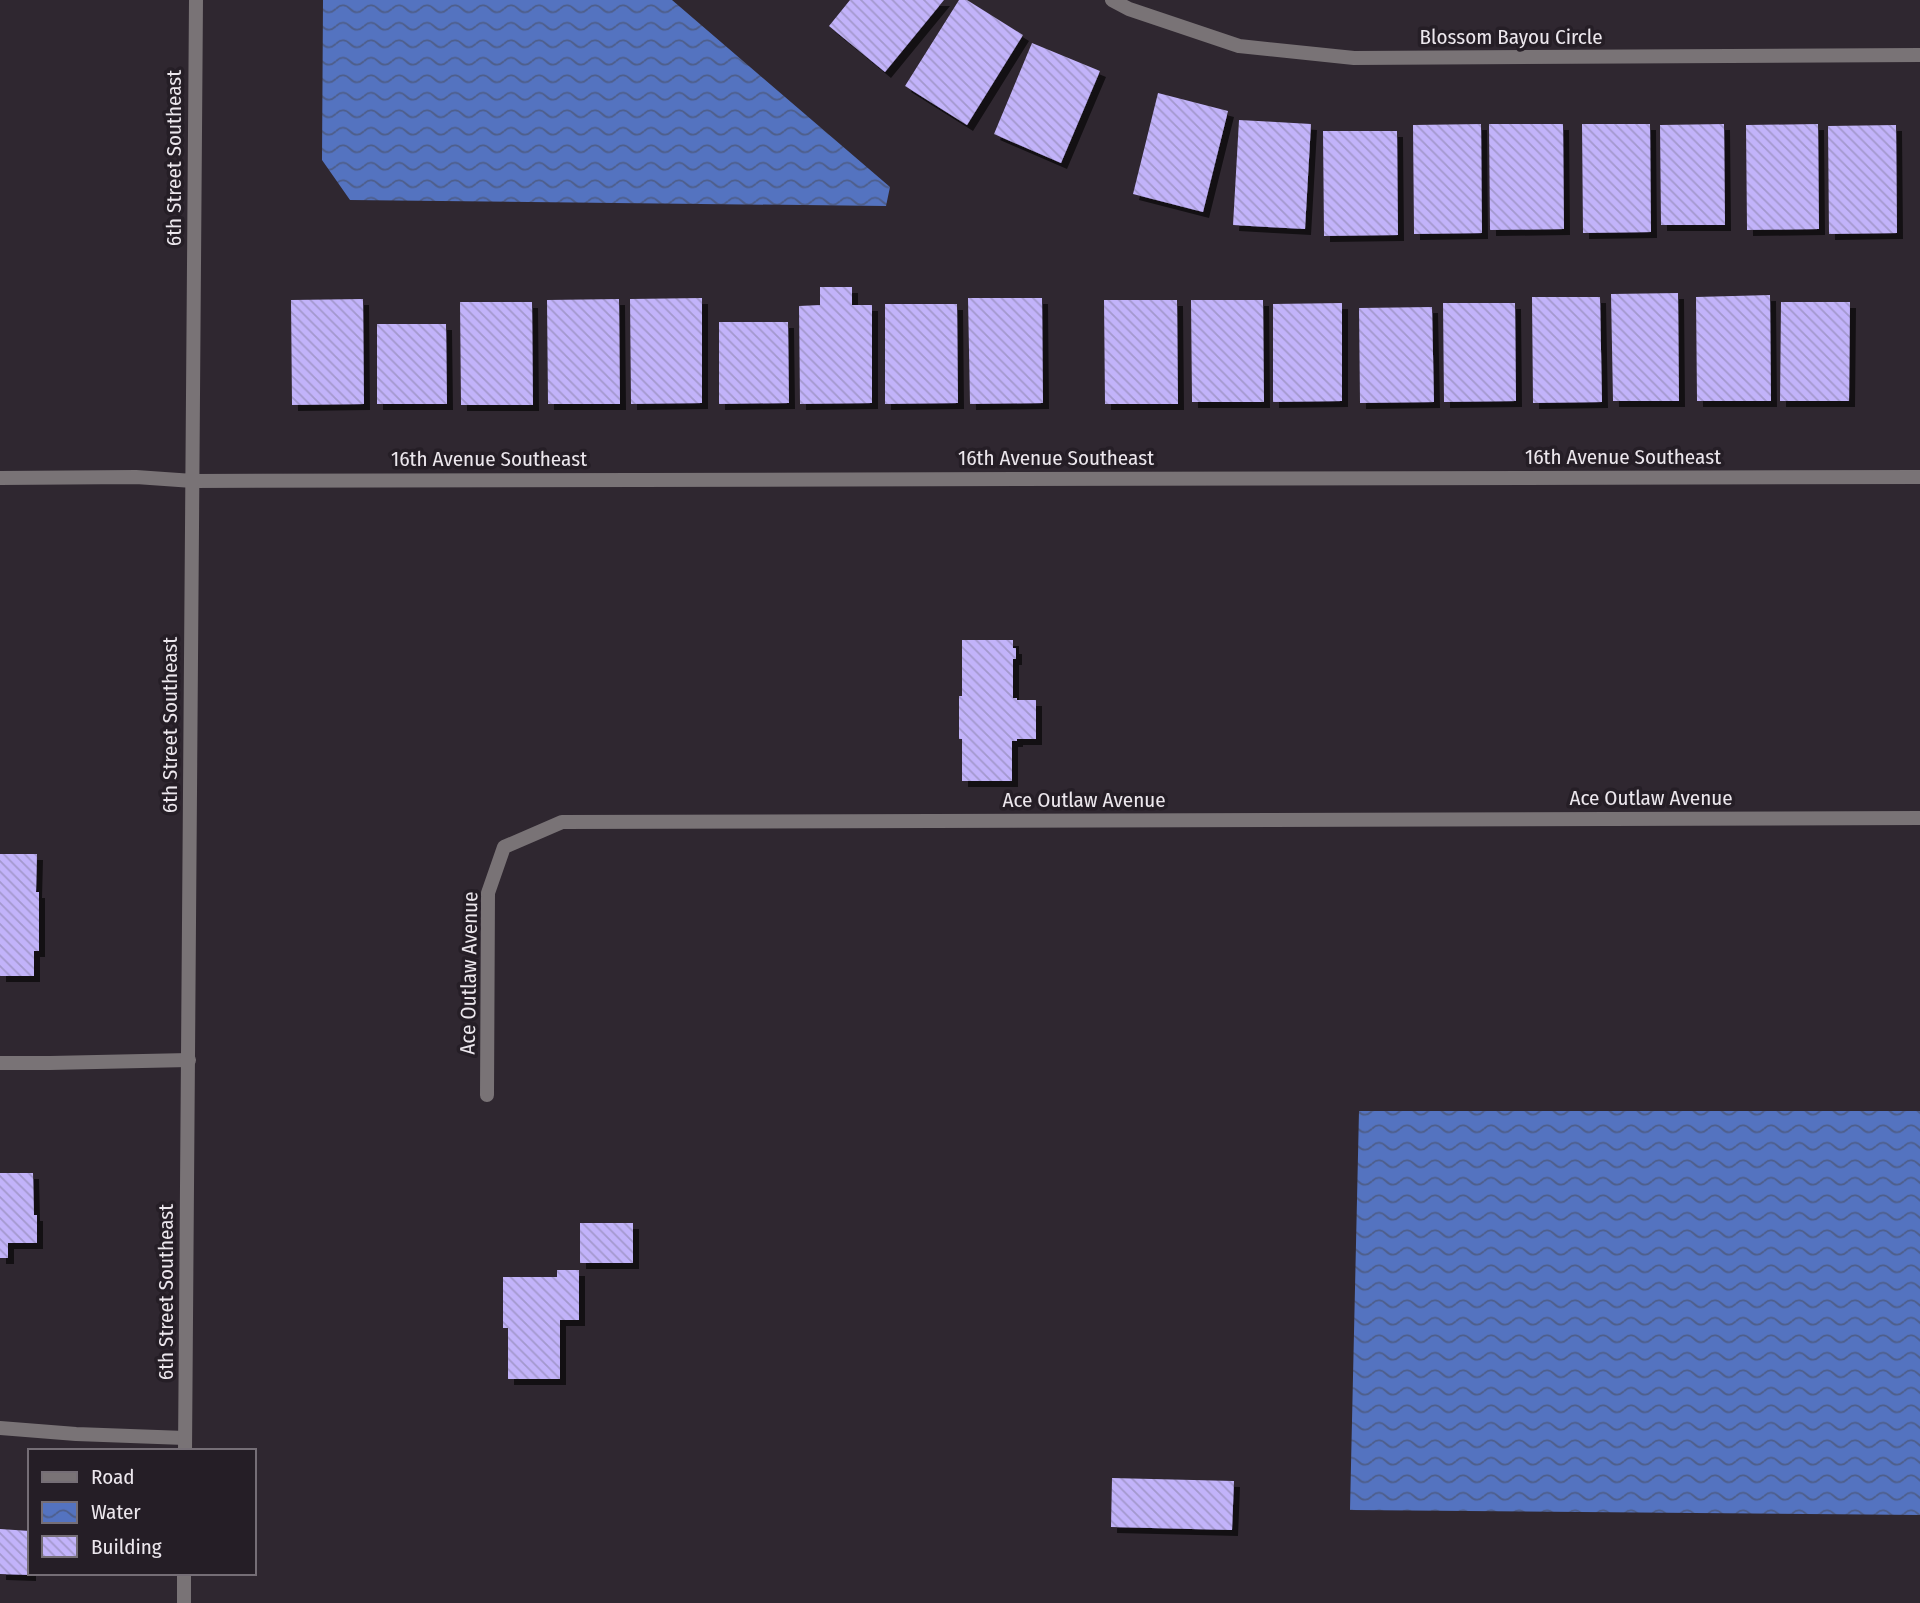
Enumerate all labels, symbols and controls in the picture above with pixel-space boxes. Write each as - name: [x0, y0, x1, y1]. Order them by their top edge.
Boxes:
- street label: Blossom Bayou Circle: [1419, 24, 1603, 50]
- street label: 6th Street Southeast: [161, 70, 187, 246]
- street label: 16th Avenue Southeast: [1525, 444, 1721, 470]
- street label: 16th Avenue Southeast: [958, 445, 1154, 471]
- street label: 16th Avenue Southeast: [391, 446, 587, 472]
- street label: 6th Street Southeast: [157, 637, 183, 813]
- street label: Ace Outlaw Avenue: [1569, 785, 1733, 811]
- street label: Ace Outlaw Avenue: [1002, 787, 1166, 813]
- street label: Ace Outlaw Avenue: [455, 891, 483, 1055]
- street label: 6th Street Southeast: [153, 1204, 179, 1380]
- legend: [28, 1449, 256, 1575]
- text: Road: [91, 1464, 135, 1490]
- text: Water: [91, 1499, 141, 1525]
- text: Building: [91, 1534, 162, 1560]

